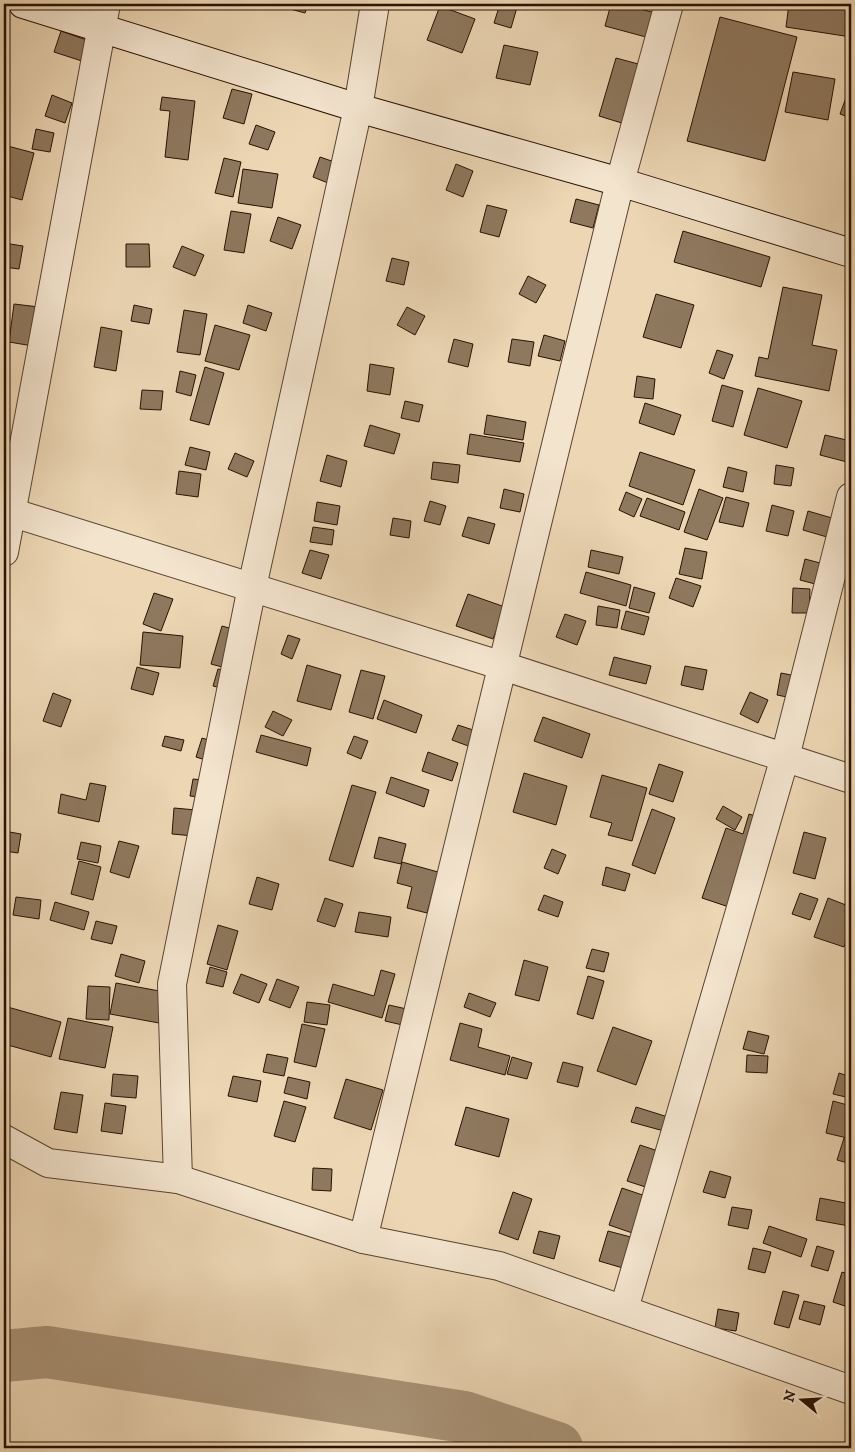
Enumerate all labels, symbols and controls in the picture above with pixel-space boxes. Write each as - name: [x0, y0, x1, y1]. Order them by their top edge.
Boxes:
- north arrow: [778, 1374, 828, 1424]
- text: N: [780, 1388, 801, 1405]

